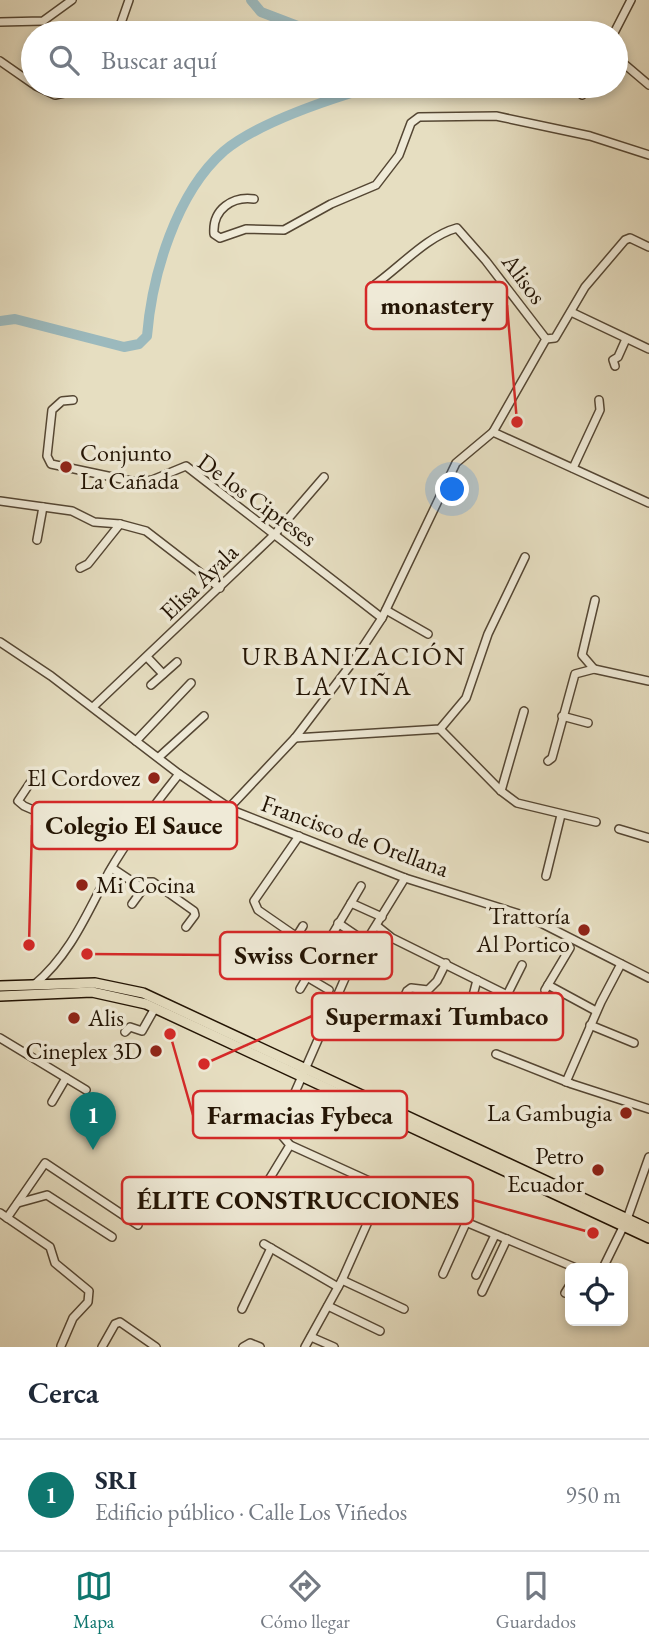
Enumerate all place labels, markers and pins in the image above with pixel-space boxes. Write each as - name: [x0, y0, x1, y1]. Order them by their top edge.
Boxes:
- callout: monastery: [366, 282, 507, 329]
- place label: Conjunto La Cañada: [80, 437, 179, 496]
- marker: Conjunto La Cañada: [58, 459, 74, 475]
- place label: El Cordovez: [27, 762, 140, 793]
- marker: El Cordovez: [146, 770, 162, 786]
- callout: Colegio El Sauce: [32, 802, 237, 849]
- place label: Mi Cocina: [96, 869, 196, 900]
- marker: Mi Cocina: [74, 877, 90, 893]
- place label: Trattoría Al Portico: [475, 900, 570, 959]
- marker: Trattoría Al Portico: [576, 922, 592, 938]
- callout: Swiss Corner: [220, 932, 392, 979]
- callout: Supermaxi Tumbaco: [312, 993, 563, 1040]
- place label: Alis: [87, 1002, 124, 1033]
- marker: Alis: [66, 1010, 82, 1026]
- place label: Cineplex 3D: [25, 1035, 142, 1066]
- marker: Cineplex 3D: [148, 1043, 164, 1059]
- callout: Farmacias Fybeca: [193, 1091, 407, 1138]
- pin: 1: [70, 1092, 116, 1150]
- place label: La Gambugia: [487, 1097, 612, 1128]
- marker: La Gambugia: [618, 1105, 634, 1121]
- place label: Petro Ecuador: [507, 1140, 584, 1199]
- marker: Petro Ecuador: [590, 1162, 606, 1178]
- callout: ÉLITE CONSTRUCCIONES: [122, 1177, 473, 1224]

